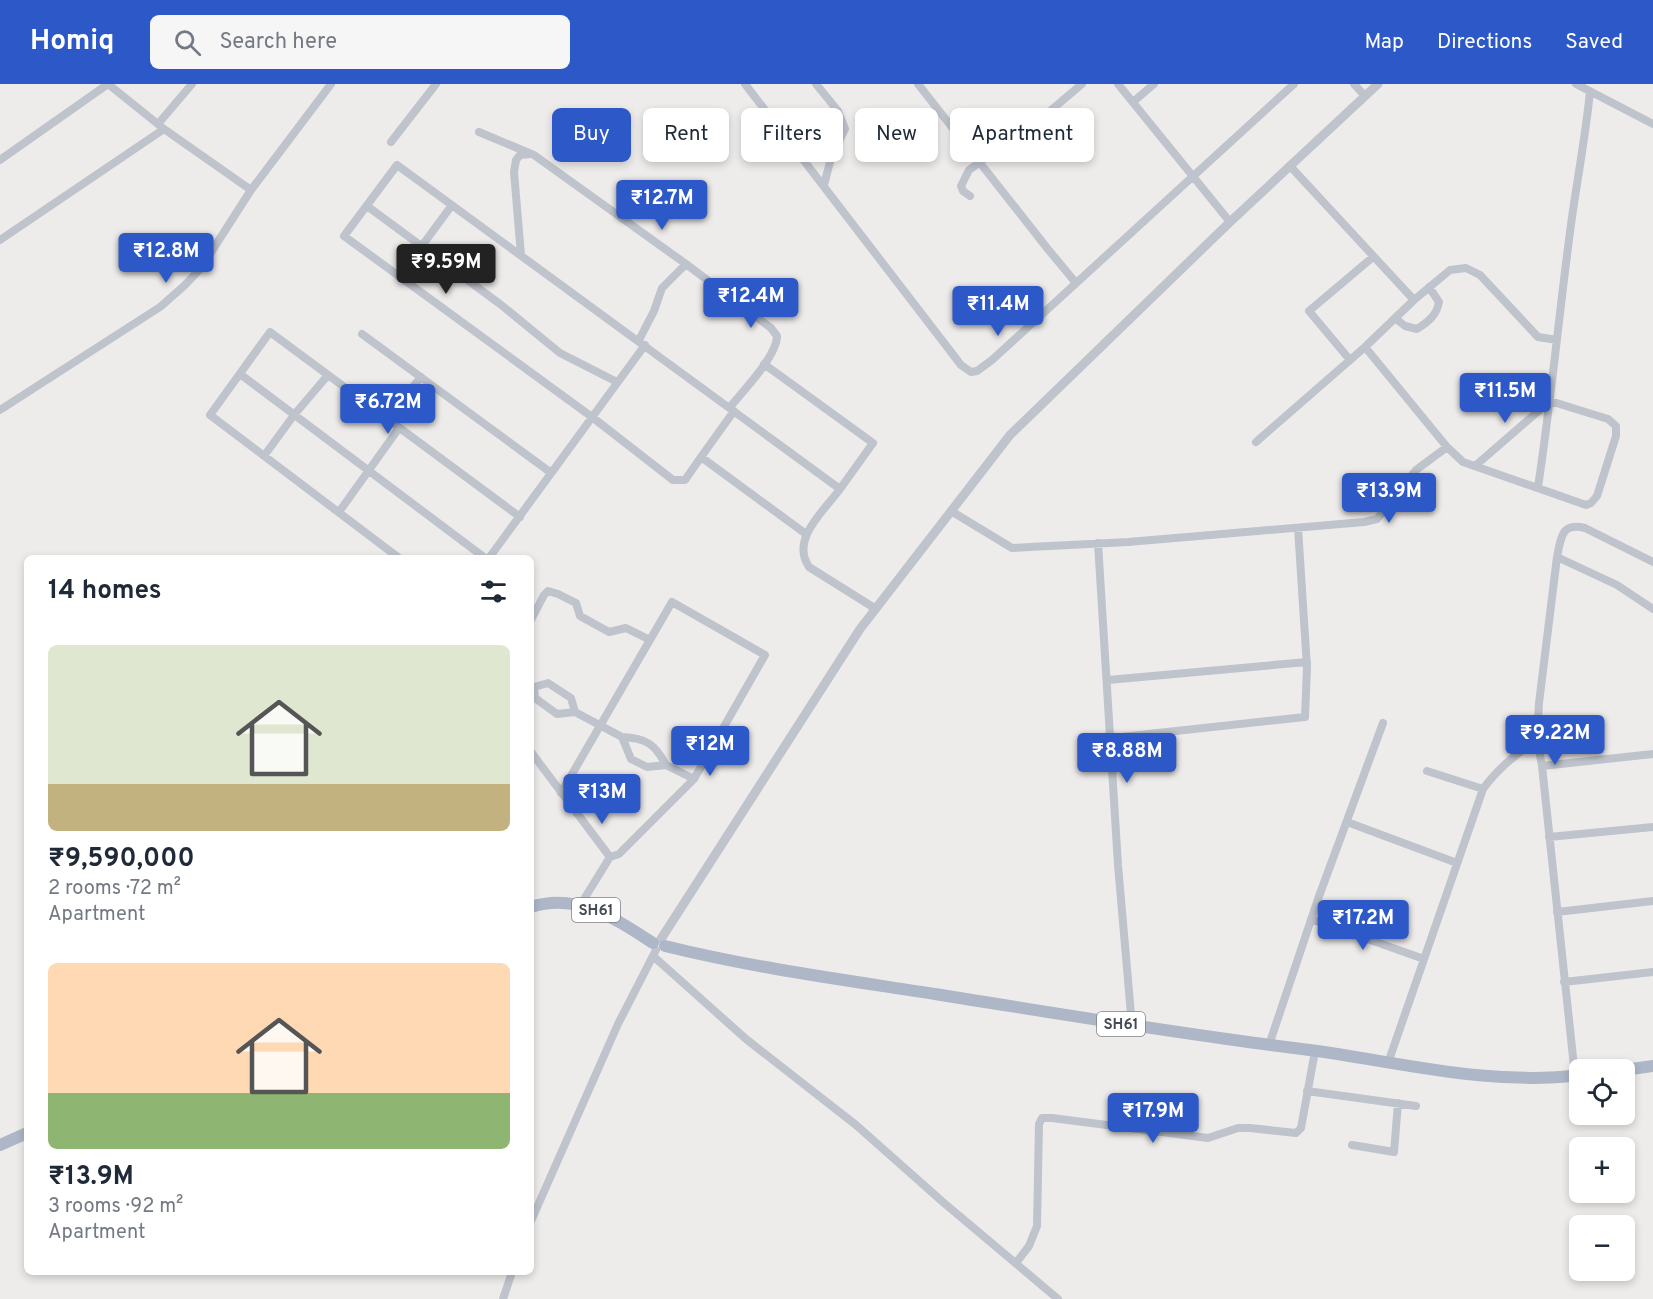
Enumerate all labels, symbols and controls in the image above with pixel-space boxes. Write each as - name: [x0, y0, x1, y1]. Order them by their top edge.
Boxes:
- search box: [150, 15, 570, 69]
- text: Homiq: [30, 24, 114, 60]
- icon: search: [171, 26, 204, 59]
- text: Search here: [219, 29, 337, 56]
- text: Map: [1364, 29, 1404, 56]
- text: Directions: [1437, 29, 1532, 56]
- text: Saved: [1565, 29, 1623, 56]
- chip: Buy: [552, 108, 631, 162]
- chip: Rent: [643, 108, 729, 162]
- chip: Filters: [741, 108, 843, 162]
- chip: New: [855, 108, 938, 162]
- chip: Apartment: [950, 108, 1094, 162]
- pin: ₹12.7M: [613, 180, 711, 231]
- text: ₹12.7M: [630, 186, 694, 212]
- pin: ₹12.8M: [117, 233, 215, 284]
- text: ₹12.8M: [133, 239, 199, 265]
- pin: ₹9.59M: [397, 244, 495, 295]
- text: ₹9.59M: [411, 250, 482, 276]
- pin: ₹12.4M: [702, 278, 800, 329]
- text: ₹12.4M: [717, 284, 785, 310]
- pin: ₹11.4M: [949, 286, 1047, 337]
- text: ₹11.4M: [966, 292, 1030, 318]
- pin: ₹11.5M: [1456, 373, 1554, 424]
- text: ₹11.5M: [1474, 379, 1536, 405]
- pin: ₹6.72M: [339, 384, 437, 435]
- text: ₹6.72M: [354, 390, 422, 416]
- pin: ₹13.9M: [1340, 473, 1438, 524]
- text: ₹13.9M: [1356, 479, 1422, 505]
- text: 14 homes: [48, 575, 162, 608]
- icon: filters: [477, 575, 510, 608]
- icon: home: [225, 684, 333, 792]
- pin: ₹9.22M: [1506, 715, 1604, 766]
- text: ₹9.22M: [1520, 721, 1590, 747]
- pin: ₹12M: [674, 726, 746, 777]
- text: ₹12M: [685, 732, 735, 758]
- pin: ₹8.88M: [1078, 733, 1176, 784]
- text: ₹8.88M: [1091, 739, 1163, 765]
- pin: ₹13M: [566, 774, 638, 825]
- text: ₹13M: [577, 780, 627, 806]
- text: ₹9,590,000: [48, 843, 195, 876]
- text: 2 rooms · 72 m²: [48, 876, 181, 902]
- road number: SH61: [572, 898, 620, 922]
- pin: ₹17.2M: [1314, 900, 1412, 951]
- text: Apartment: [48, 902, 146, 928]
- text: ₹17.2M: [1332, 906, 1394, 932]
- icon: home: [225, 1002, 333, 1110]
- road number: SH61: [1097, 1012, 1145, 1036]
- map controls: [1569, 1059, 1635, 1281]
- button: locate: [1569, 1059, 1635, 1125]
- pin: ₹17.9M: [1104, 1093, 1202, 1144]
- text: ₹17.9M: [1122, 1099, 1184, 1125]
- button: +: [1569, 1137, 1635, 1203]
- text: ₹13.9M: [48, 1161, 134, 1194]
- text: 3 rooms · 92 m²: [48, 1194, 183, 1220]
- button: −: [1569, 1215, 1635, 1281]
- text: Apartment: [48, 1220, 146, 1246]

